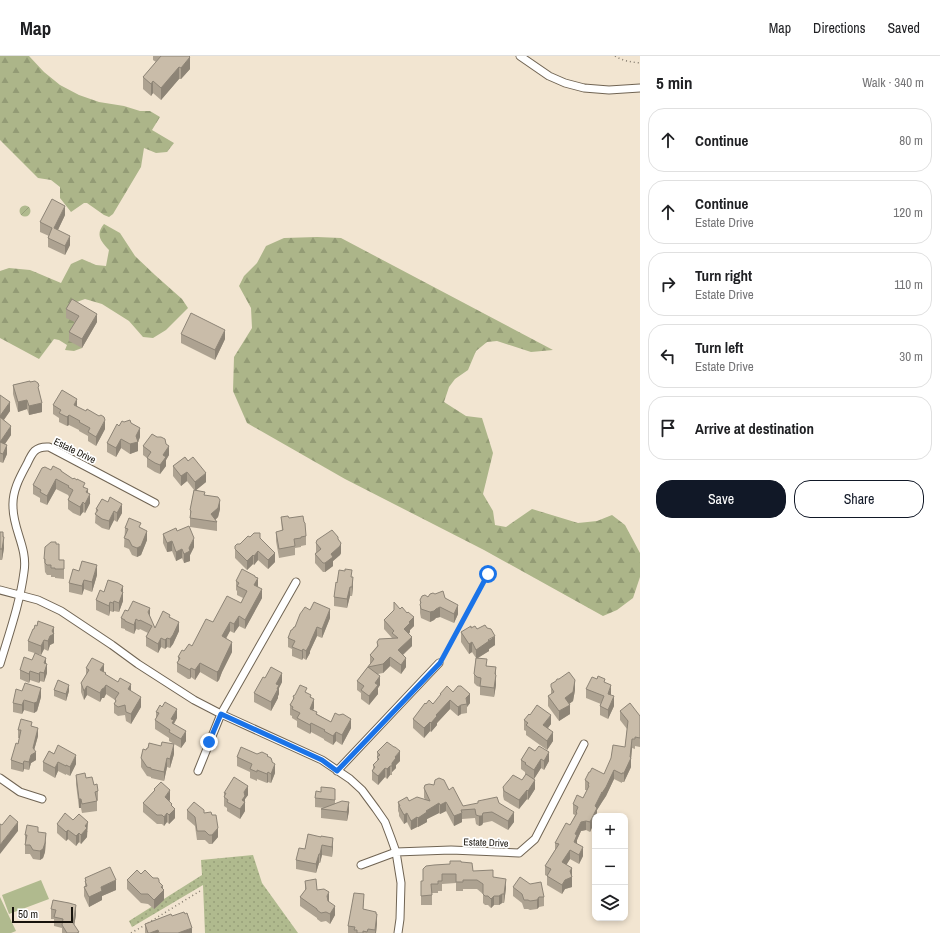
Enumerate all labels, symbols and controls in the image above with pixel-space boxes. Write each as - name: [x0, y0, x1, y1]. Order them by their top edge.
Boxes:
- text: Map: [20, 15, 51, 41]
- text: Map: [769, 19, 791, 37]
- text: Directions: [813, 19, 865, 37]
- text: Saved: [887, 19, 920, 37]
- text: 5 min: [656, 71, 692, 94]
- text: Walk · 340 m: [862, 74, 924, 91]
- icon: ahead: [657, 129, 679, 151]
- text: Continue: [695, 130, 748, 151]
- text: 80 m: [899, 132, 923, 149]
- text: Continue: [695, 193, 748, 214]
- icon: ahead: [657, 201, 679, 223]
- text: 120 m: [893, 204, 923, 221]
- text: Estate Drive: [695, 214, 754, 231]
- text: Turn right: [695, 265, 752, 286]
- icon: right: [657, 273, 679, 295]
- text: 110 m: [894, 276, 923, 293]
- text: Estate Drive: [695, 286, 754, 303]
- text: Turn left: [695, 337, 743, 358]
- icon: left: [657, 345, 679, 367]
- text: 30 m: [899, 348, 923, 365]
- text: Estate Drive: [695, 358, 754, 375]
- icon: arrive: [657, 417, 679, 439]
- text: Arrive at destination: [695, 418, 814, 439]
- street label: Estate Drive: [52, 435, 98, 466]
- button: Save: [656, 480, 786, 518]
- button: Share: [794, 480, 924, 518]
- route start: [479, 565, 497, 583]
- route end: [200, 733, 218, 751]
- map controls: [592, 813, 628, 921]
- button: +: [592, 813, 628, 849]
- street label: Estate Drive: [463, 835, 509, 850]
- button: −: [592, 849, 628, 885]
- button: layers: [592, 885, 628, 921]
- scale bar: [12, 905, 73, 924]
- text: 50 m: [18, 907, 38, 921]

